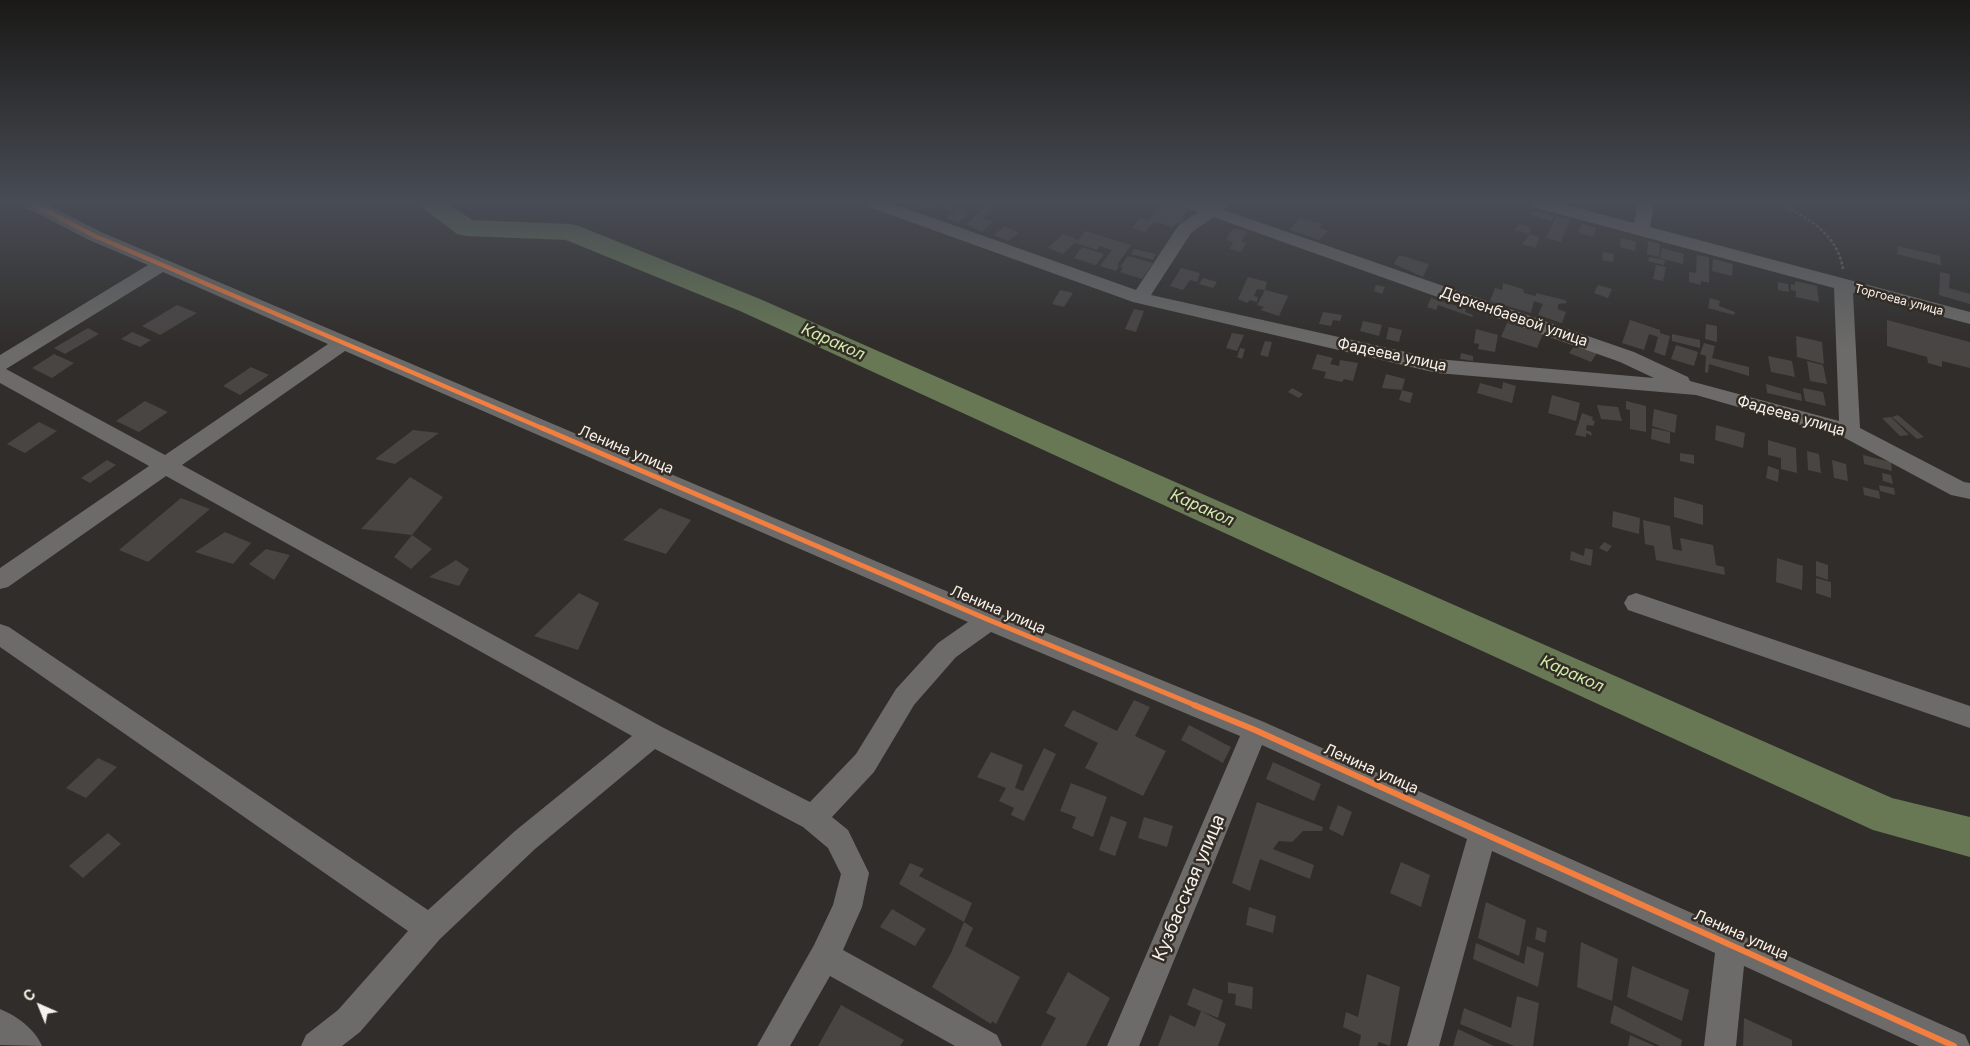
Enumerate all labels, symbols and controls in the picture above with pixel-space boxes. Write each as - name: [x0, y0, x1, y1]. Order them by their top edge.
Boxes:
- street label: Торгоева улица: [1853, 281, 1945, 319]
- street label: Деркенбаевой улица: [1438, 283, 1590, 351]
- water label: Каракол: [798, 320, 868, 364]
- street label: Фадеева улица: [1336, 335, 1448, 375]
- street label: Фадеева улица: [1735, 392, 1847, 440]
- street label: Ленина улица: [576, 422, 676, 478]
- water label: Каракол: [1167, 486, 1237, 530]
- street label: Ленина улица: [948, 582, 1048, 638]
- water label: Каракол: [1537, 652, 1607, 696]
- street label: Ленина улица: [1321, 740, 1421, 798]
- street label: Кузбасская улица: [1148, 811, 1230, 965]
- street label: Ленина улица: [1691, 906, 1791, 964]
- north arrow: [15, 981, 65, 1031]
- text: С: [20, 985, 39, 1005]

